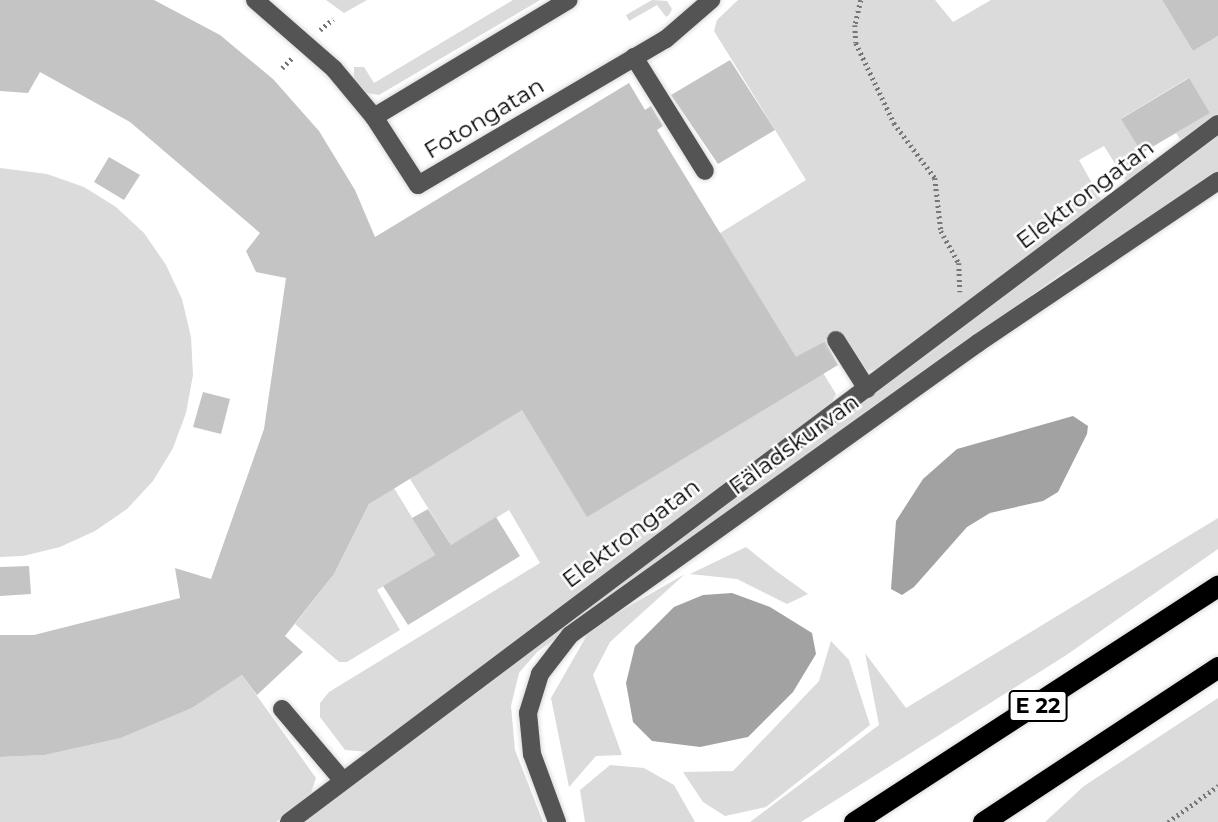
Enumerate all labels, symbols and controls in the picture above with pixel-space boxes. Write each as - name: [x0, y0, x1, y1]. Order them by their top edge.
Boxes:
- street label: Fotongatan: [419, 71, 549, 165]
- street label: Elektrongatan: [1011, 133, 1159, 255]
- street label: Fäladskurvan: [724, 388, 864, 500]
- street label: Elektrongatan: [557, 472, 705, 594]
- road number: E 22: [1008, 688, 1068, 724]

